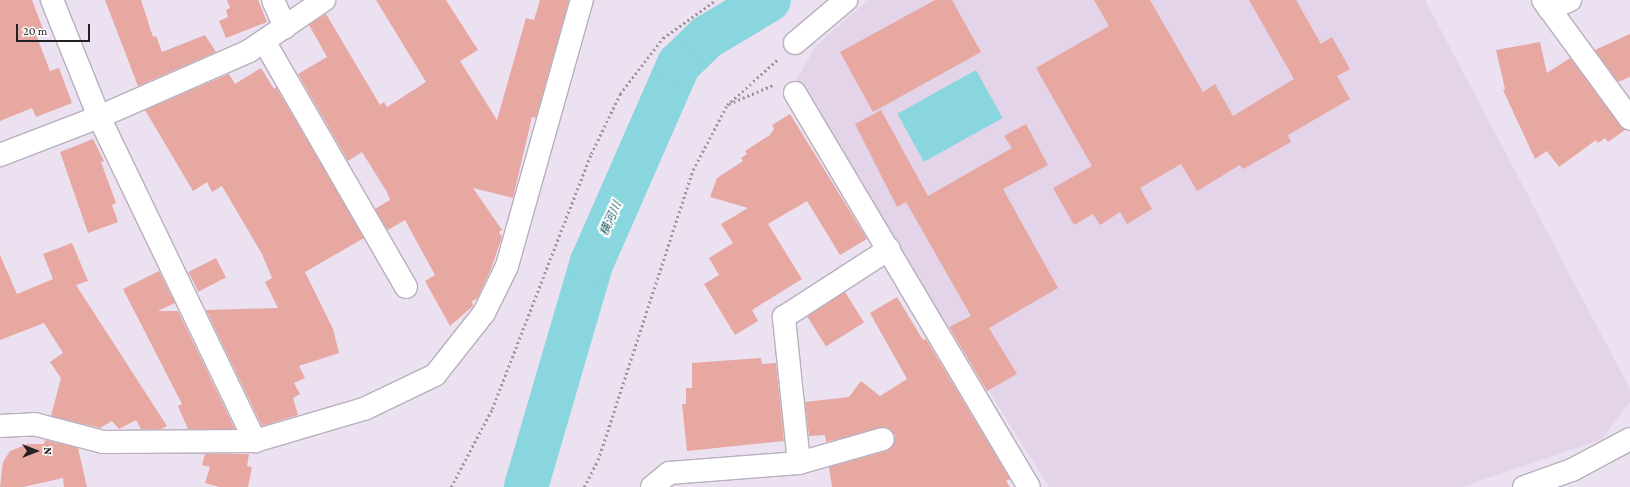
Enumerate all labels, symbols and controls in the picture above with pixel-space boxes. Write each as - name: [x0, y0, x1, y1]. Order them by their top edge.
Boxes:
- scale bar: [18, 16, 92, 42]
- text: 20 m: [23, 24, 47, 38]
- water label: 横河川: [597, 200, 625, 238]
- north arrow: [16, 431, 56, 471]
- text: N: [42, 447, 54, 455]

